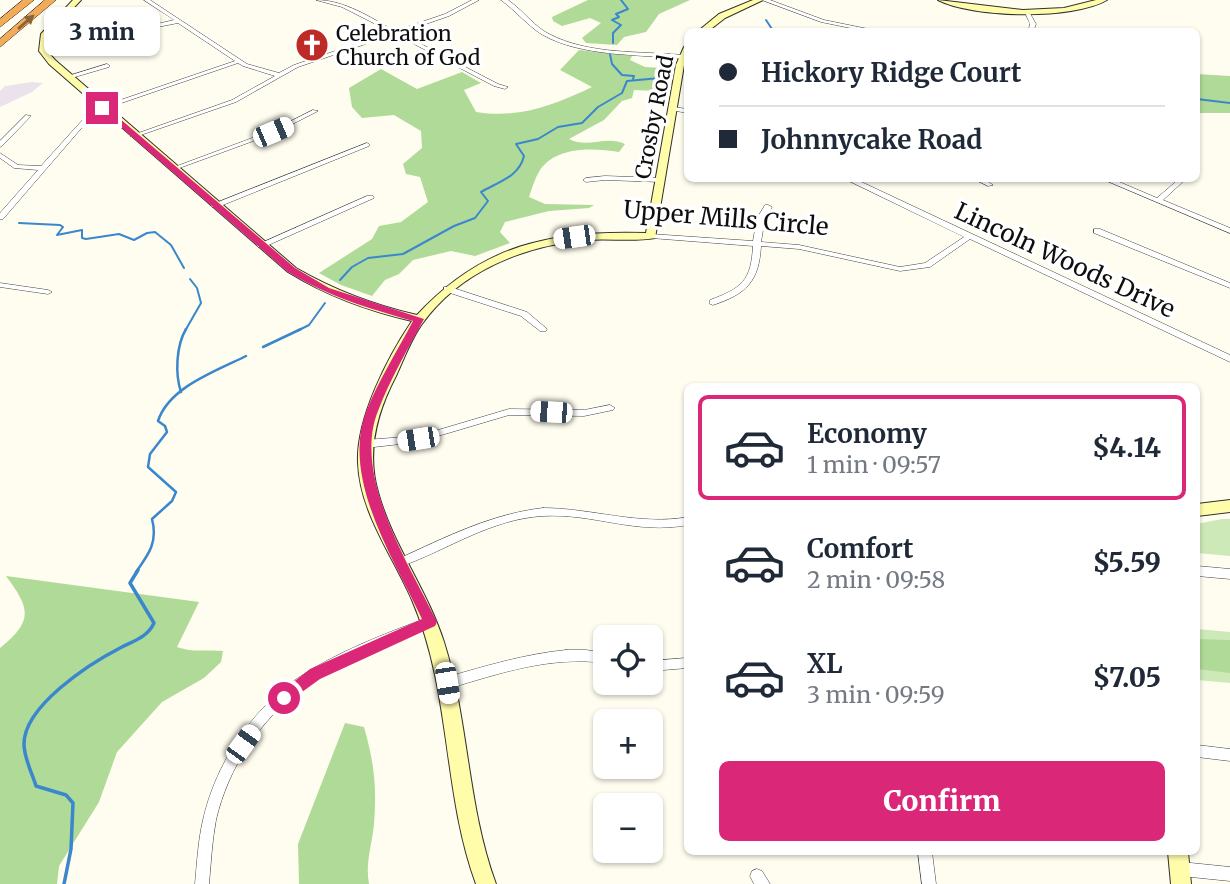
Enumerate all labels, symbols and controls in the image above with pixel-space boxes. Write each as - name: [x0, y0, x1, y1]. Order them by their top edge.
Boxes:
- callout: 3 min: [44, 7, 160, 56]
- one-way arrow: [17, 15, 34, 30]
- text: 3 min: [69, 17, 135, 46]
- place label: Celebration Church of God: [336, 20, 481, 71]
- church icon: Celebration Church of God: [293, 26, 331, 64]
- street label: Crosby Road: [629, 53, 679, 181]
- text: Hickory Ridge Court: [761, 56, 1021, 89]
- route end: [86, 92, 118, 124]
- car: [250, 114, 297, 150]
- text: Johnnycake Road: [761, 123, 982, 156]
- street label: Upper Mills Circle: [622, 194, 830, 242]
- street label: Lincoln Woods Drive: [950, 195, 1180, 325]
- car: [552, 224, 597, 250]
- car: [530, 400, 573, 424]
- icon: car: [723, 416, 786, 479]
- text: Economy: [807, 417, 927, 450]
- car: [396, 425, 441, 453]
- text: $4.14: [1092, 431, 1161, 464]
- text: 1 min · 09:57: [807, 450, 941, 479]
- icon: car: [723, 531, 786, 594]
- text: Comfort: [807, 532, 913, 565]
- text: $5.59: [1093, 546, 1161, 579]
- text: 2 min · 09:58: [807, 565, 945, 594]
- map controls: [593, 625, 663, 863]
- button: locate: [593, 625, 663, 695]
- icon: car: [723, 646, 786, 709]
- text: XL: [807, 647, 843, 680]
- car: [434, 661, 461, 705]
- text: $7.05: [1093, 661, 1161, 694]
- text: 3 min · 09:59: [807, 680, 945, 709]
- route start: [268, 682, 300, 714]
- button: +: [593, 709, 663, 779]
- car: [223, 721, 264, 767]
- button: Confirm: [719, 761, 1165, 841]
- button: −: [593, 793, 663, 863]

